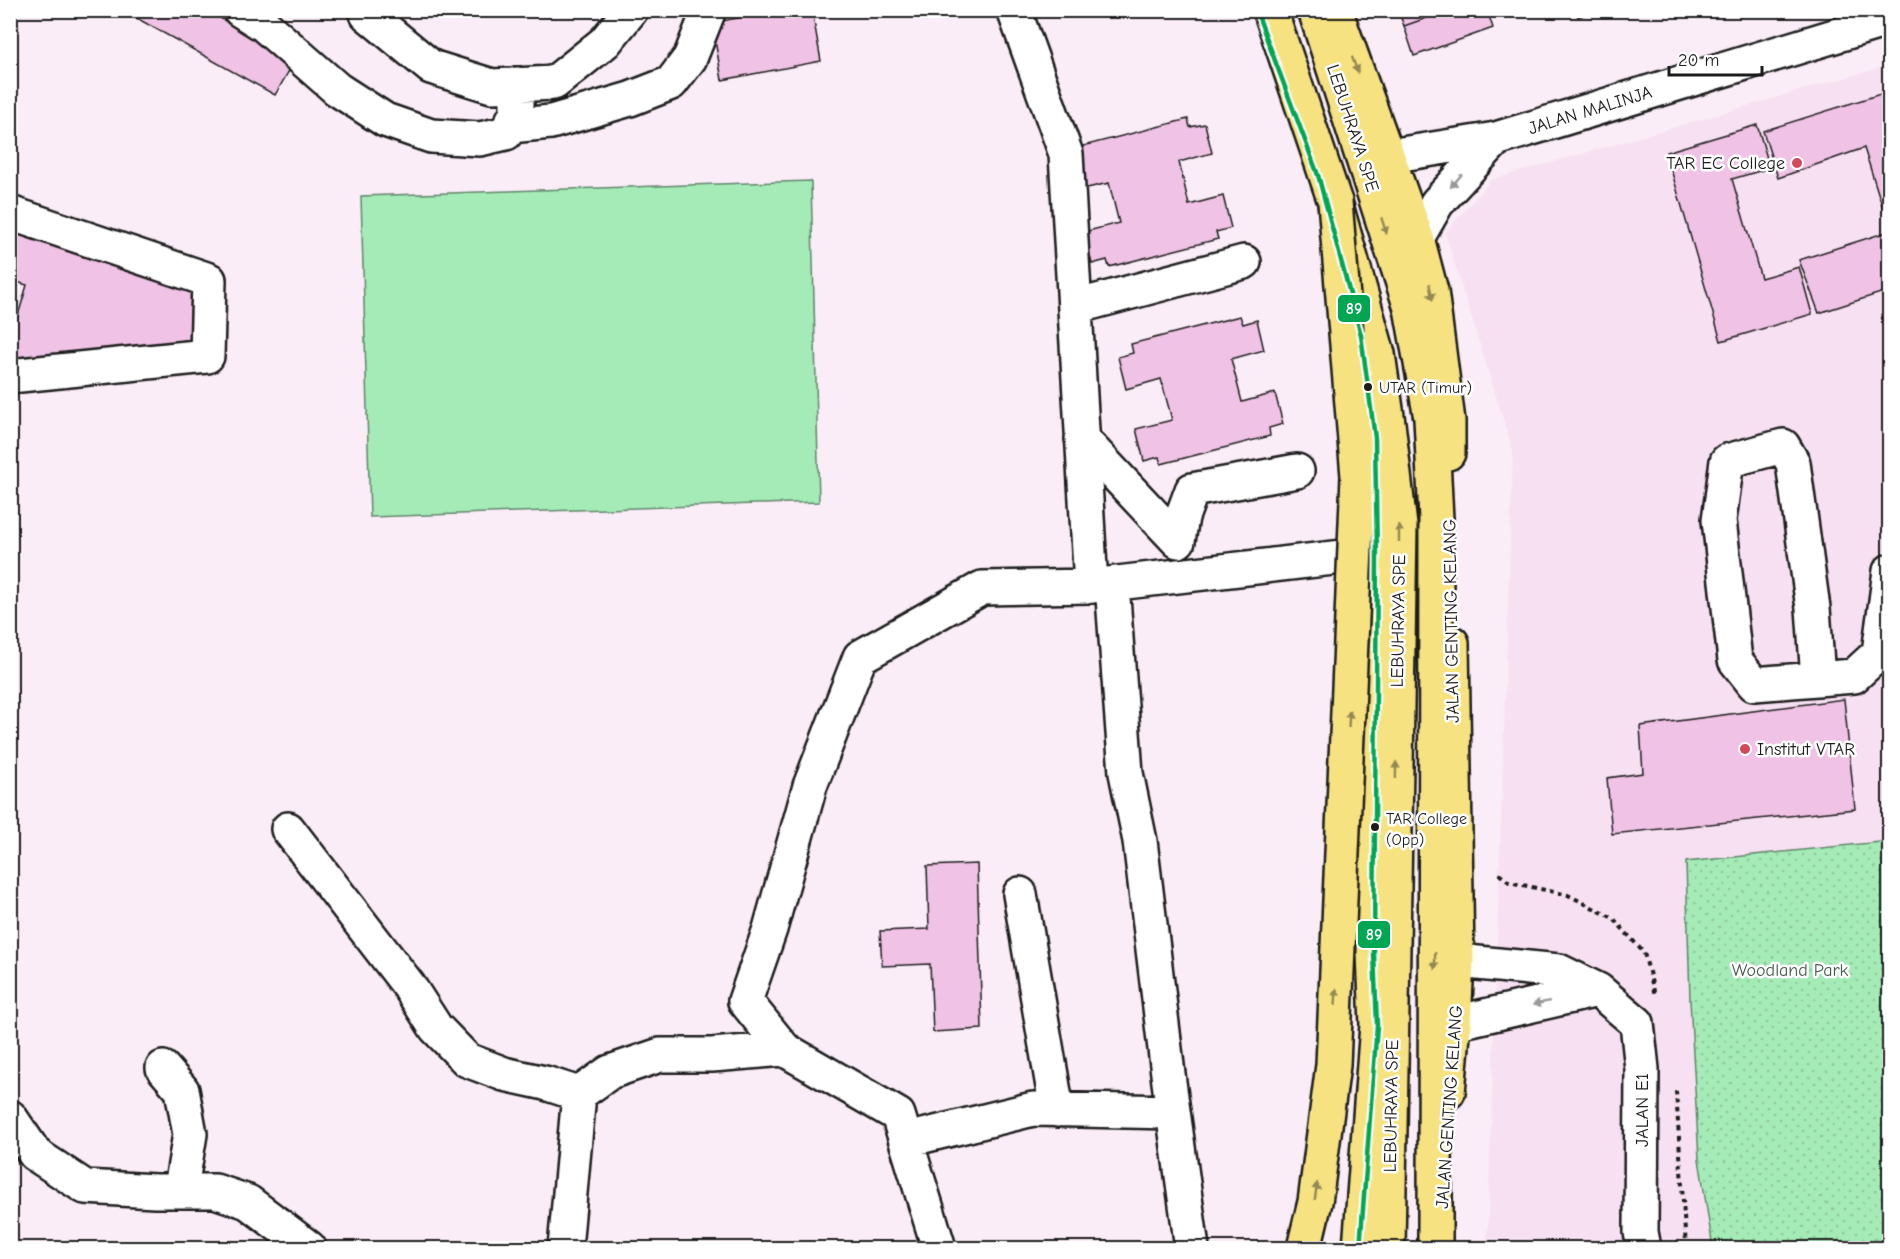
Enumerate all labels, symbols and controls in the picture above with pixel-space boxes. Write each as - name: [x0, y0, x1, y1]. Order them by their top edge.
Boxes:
- scale bar: [1669, 39, 1762, 77]
- text: 20 m: [1678, 50, 1719, 71]
- one-way arrow: [1351, 57, 1361, 75]
- street label: LEBUHRAYA SPE: [1322, 62, 1383, 195]
- street label: JALAN MALINJA: [1526, 82, 1654, 139]
- place label: TAR EC College: [1666, 153, 1785, 174]
- marker: TAR EC College: [1790, 156, 1804, 170]
- one-way arrow: [1450, 173, 1463, 188]
- one-way arrow: [1380, 217, 1390, 235]
- one-way arrow: [1427, 283, 1436, 302]
- line badge: 89: [1337, 294, 1371, 323]
- text: 89: [1346, 300, 1362, 318]
- place label: UTAR (Timur): [1379, 379, 1472, 397]
- marker: UTAR (Timur): [1362, 381, 1374, 393]
- street label: JALAN GENTING KELANG: [1439, 519, 1464, 723]
- one-way arrow: [1395, 524, 1404, 543]
- street label: LEBUHRAYA SPE: [1387, 554, 1410, 688]
- one-way arrow: [1344, 709, 1353, 728]
- place label: Institut VTAR: [1757, 739, 1855, 760]
- marker: Institut VTAR: [1738, 742, 1752, 756]
- one-way arrow: [1391, 761, 1401, 780]
- place label: TAR College (Opp): [1386, 810, 1467, 849]
- marker: TAR College (Opp): [1369, 821, 1381, 833]
- line badge: 89: [1357, 920, 1391, 949]
- text: 89: [1366, 926, 1382, 944]
- one-way arrow: [1430, 951, 1440, 970]
- park label: Woodland Park: [1732, 960, 1849, 981]
- one-way arrow: [1332, 988, 1341, 1007]
- one-way arrow: [1532, 999, 1551, 1009]
- street label: JALAN GENTING KELANG: [1432, 1004, 1467, 1209]
- street label: LEBUHRAYA SPE: [1380, 1039, 1403, 1173]
- street label: JALAN E1: [1632, 1073, 1653, 1147]
- one-way arrow: [1312, 1182, 1321, 1201]

